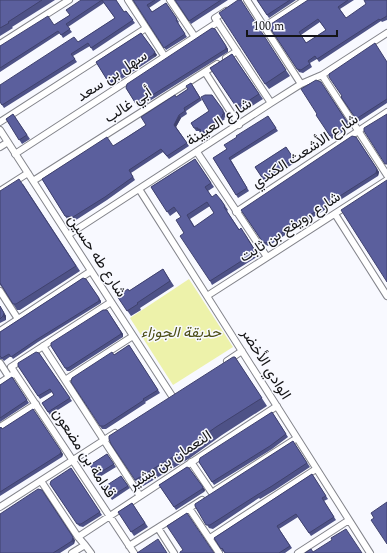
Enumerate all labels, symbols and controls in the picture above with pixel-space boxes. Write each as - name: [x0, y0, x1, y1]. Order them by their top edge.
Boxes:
- scale bar: [247, 12, 337, 38]
- text: 100 m: [253, 17, 284, 36]
- street label: سهل بن سعد: [72, 44, 152, 108]
- street label: أبي غالب: [100, 81, 157, 130]
- street label: شارع العيينة: [181, 92, 257, 152]
- street label: شارع الأشعث الكندي: [247, 108, 364, 195]
- street label: شارع رويفع بن ثابت: [235, 185, 345, 268]
- street label: شارع طه حسين: [62, 210, 133, 302]
- park label: حديقة الجوزاء: [141, 321, 222, 344]
- street label: الوادي الأخضر: [234, 323, 297, 405]
- street label: قدامة بن مضعون: [46, 403, 122, 503]
- street label: النعمان بن بشير: [123, 424, 216, 496]

